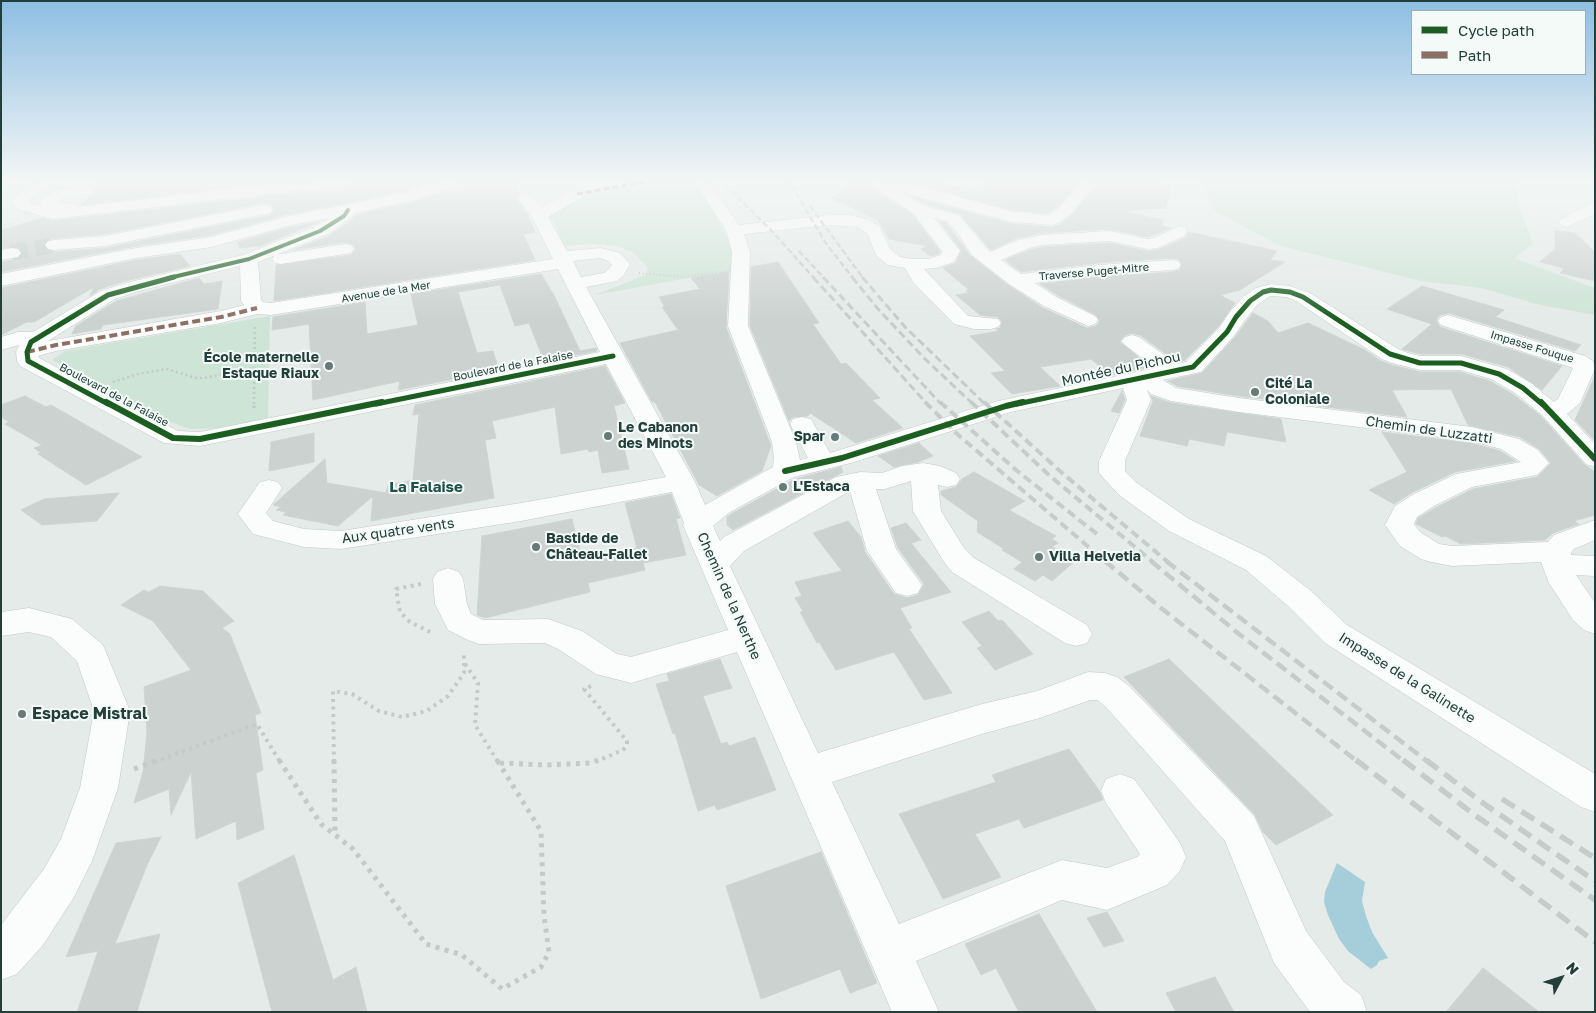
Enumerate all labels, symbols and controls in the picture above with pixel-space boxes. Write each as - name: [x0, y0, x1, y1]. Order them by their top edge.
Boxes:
- legend: [1411, 10, 1586, 75]
- text: Cycle path: [1458, 21, 1534, 39]
- text: Path: [1458, 46, 1491, 64]
- street label: Traverse Puget-Mitre: [1038, 261, 1150, 283]
- street label: Avenue de la Mer: [340, 278, 432, 306]
- street label: Impasse Fouque: [1489, 328, 1575, 366]
- street label: Boulevard de la Falaise: [452, 348, 574, 384]
- street label: Montée du Pichou: [1060, 348, 1182, 390]
- place label: École maternelle Estaque Riaux: [204, 350, 319, 382]
- marker: École maternelle Estaque Riaux: [323, 360, 335, 372]
- street label: Boulevard de la Falaise: [57, 361, 171, 429]
- place label: Cité La Coloniale: [1265, 376, 1330, 408]
- marker: Cité La Coloniale: [1249, 386, 1261, 398]
- street label: Chemin de Luzzatti: [1365, 413, 1493, 447]
- place label: Le Cabanon des Minots: [618, 420, 698, 452]
- place label: Spar: [793, 429, 825, 445]
- marker: Le Cabanon des Minots: [602, 430, 614, 442]
- marker: Spar: [829, 431, 841, 443]
- district label: La Falaise: [389, 478, 463, 496]
- place label: L'Estaca: [793, 479, 850, 495]
- marker: L'Estaca: [777, 481, 789, 493]
- street label: Aux quatre vents: [341, 515, 455, 547]
- street label: Chemin de la Nerthe: [693, 530, 765, 662]
- place label: Bastide de Château-Fallet: [546, 531, 647, 564]
- marker: Bastide de Château-Fallet: [530, 541, 542, 553]
- place label: Villa Helvetia: [1049, 549, 1141, 565]
- marker: Villa Helvetia: [1033, 551, 1045, 563]
- street label: Impasse de la Galinette: [1336, 629, 1478, 727]
- place label: Espace Mistral: [32, 704, 147, 724]
- marker: Espace Mistral: [16, 708, 28, 720]
- north arrow: [1536, 953, 1586, 1003]
- text: N: [1563, 958, 1583, 978]

